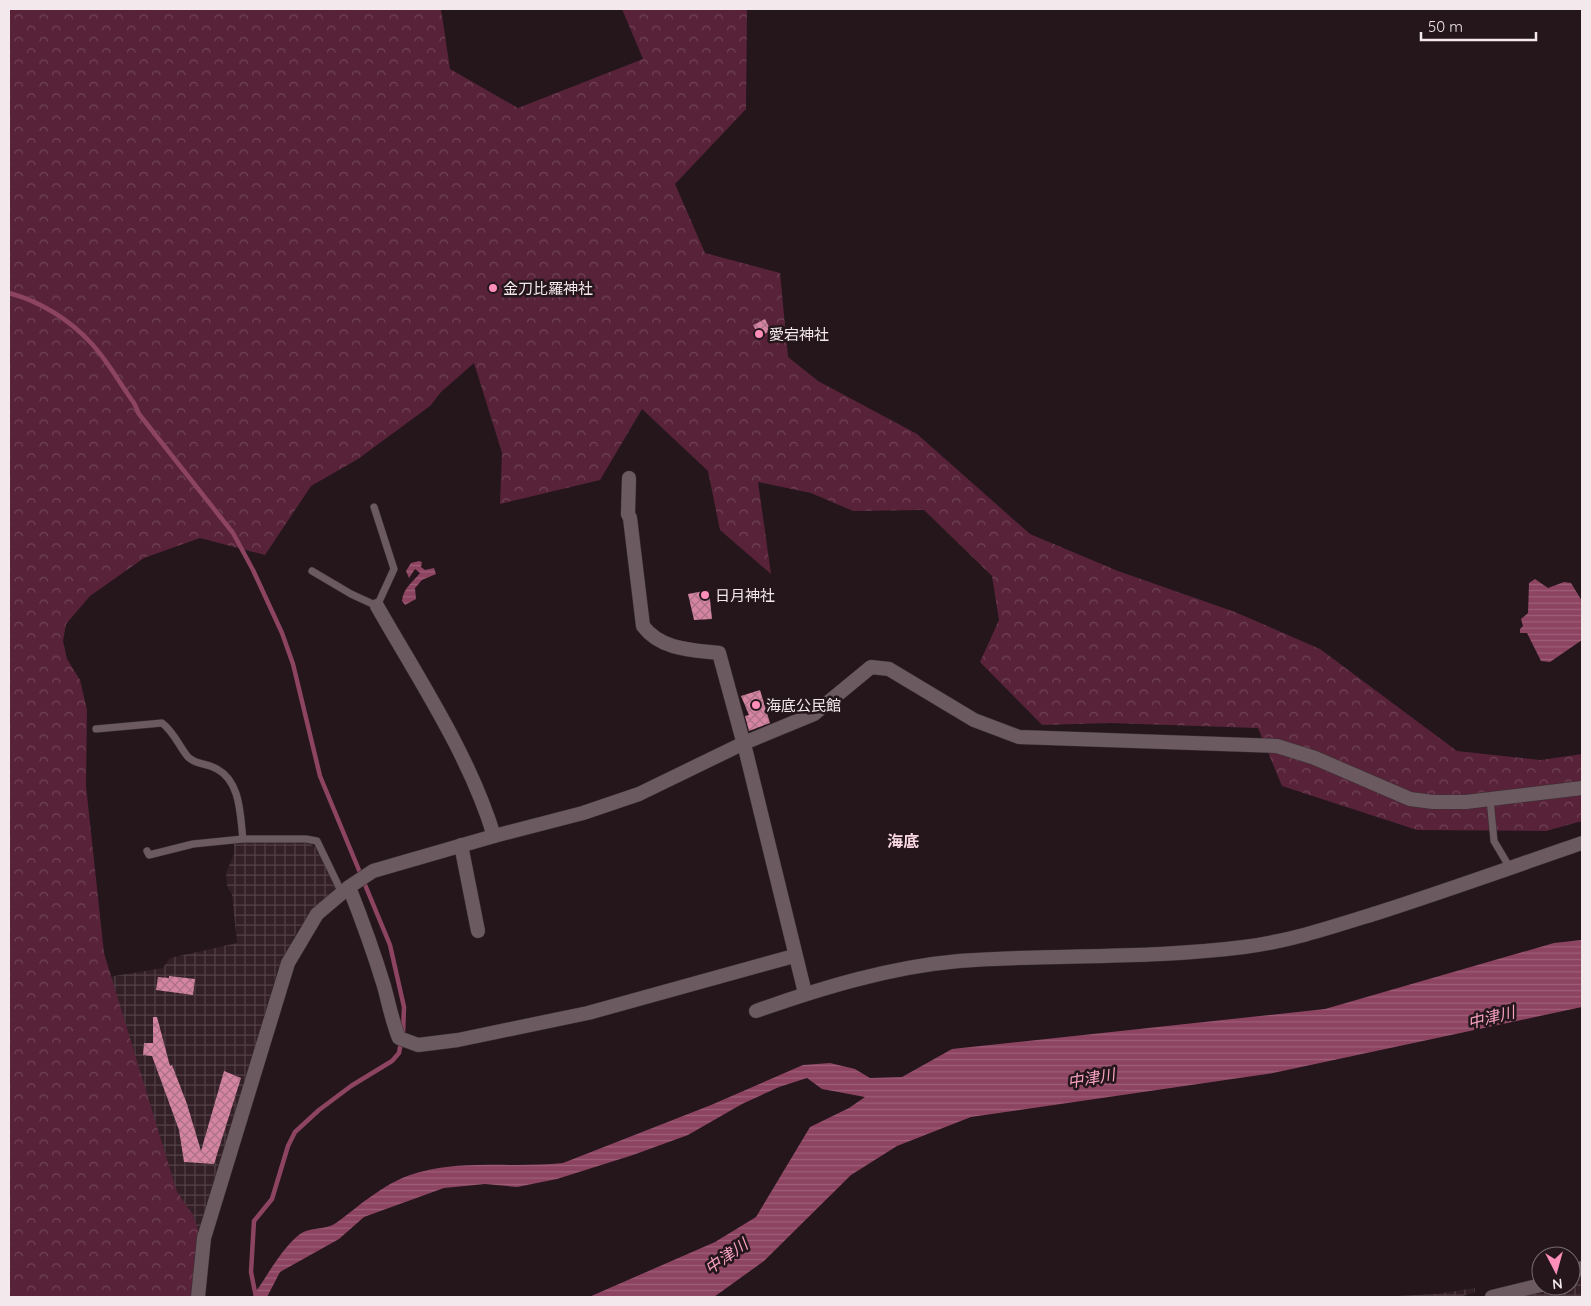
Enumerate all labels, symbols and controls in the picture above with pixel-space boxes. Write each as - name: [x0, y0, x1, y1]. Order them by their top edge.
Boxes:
- scale bar: [1421, 10, 1536, 42]
- text: 50 m: [1428, 17, 1463, 36]
- place label: 金刀比羅神社: [503, 279, 593, 298]
- marker: 金刀比羅神社: [487, 282, 499, 294]
- place label: 愛宕神社: [769, 325, 829, 344]
- marker: 愛宕神社: [753, 328, 765, 340]
- place label: 日月神社: [715, 586, 775, 605]
- marker: 日月神社: [699, 589, 711, 601]
- place label: 海底公民館: [766, 696, 841, 715]
- marker: 海底公民館: [750, 699, 762, 711]
- district label: 海底: [887, 831, 919, 851]
- water label: 中津川: [1465, 1001, 1519, 1033]
- water label: 中津川: [1066, 1064, 1118, 1092]
- water label: 中津川: [701, 1233, 753, 1278]
- north arrow: [1531, 1246, 1581, 1296]
- text: N: [1551, 1274, 1563, 1293]

